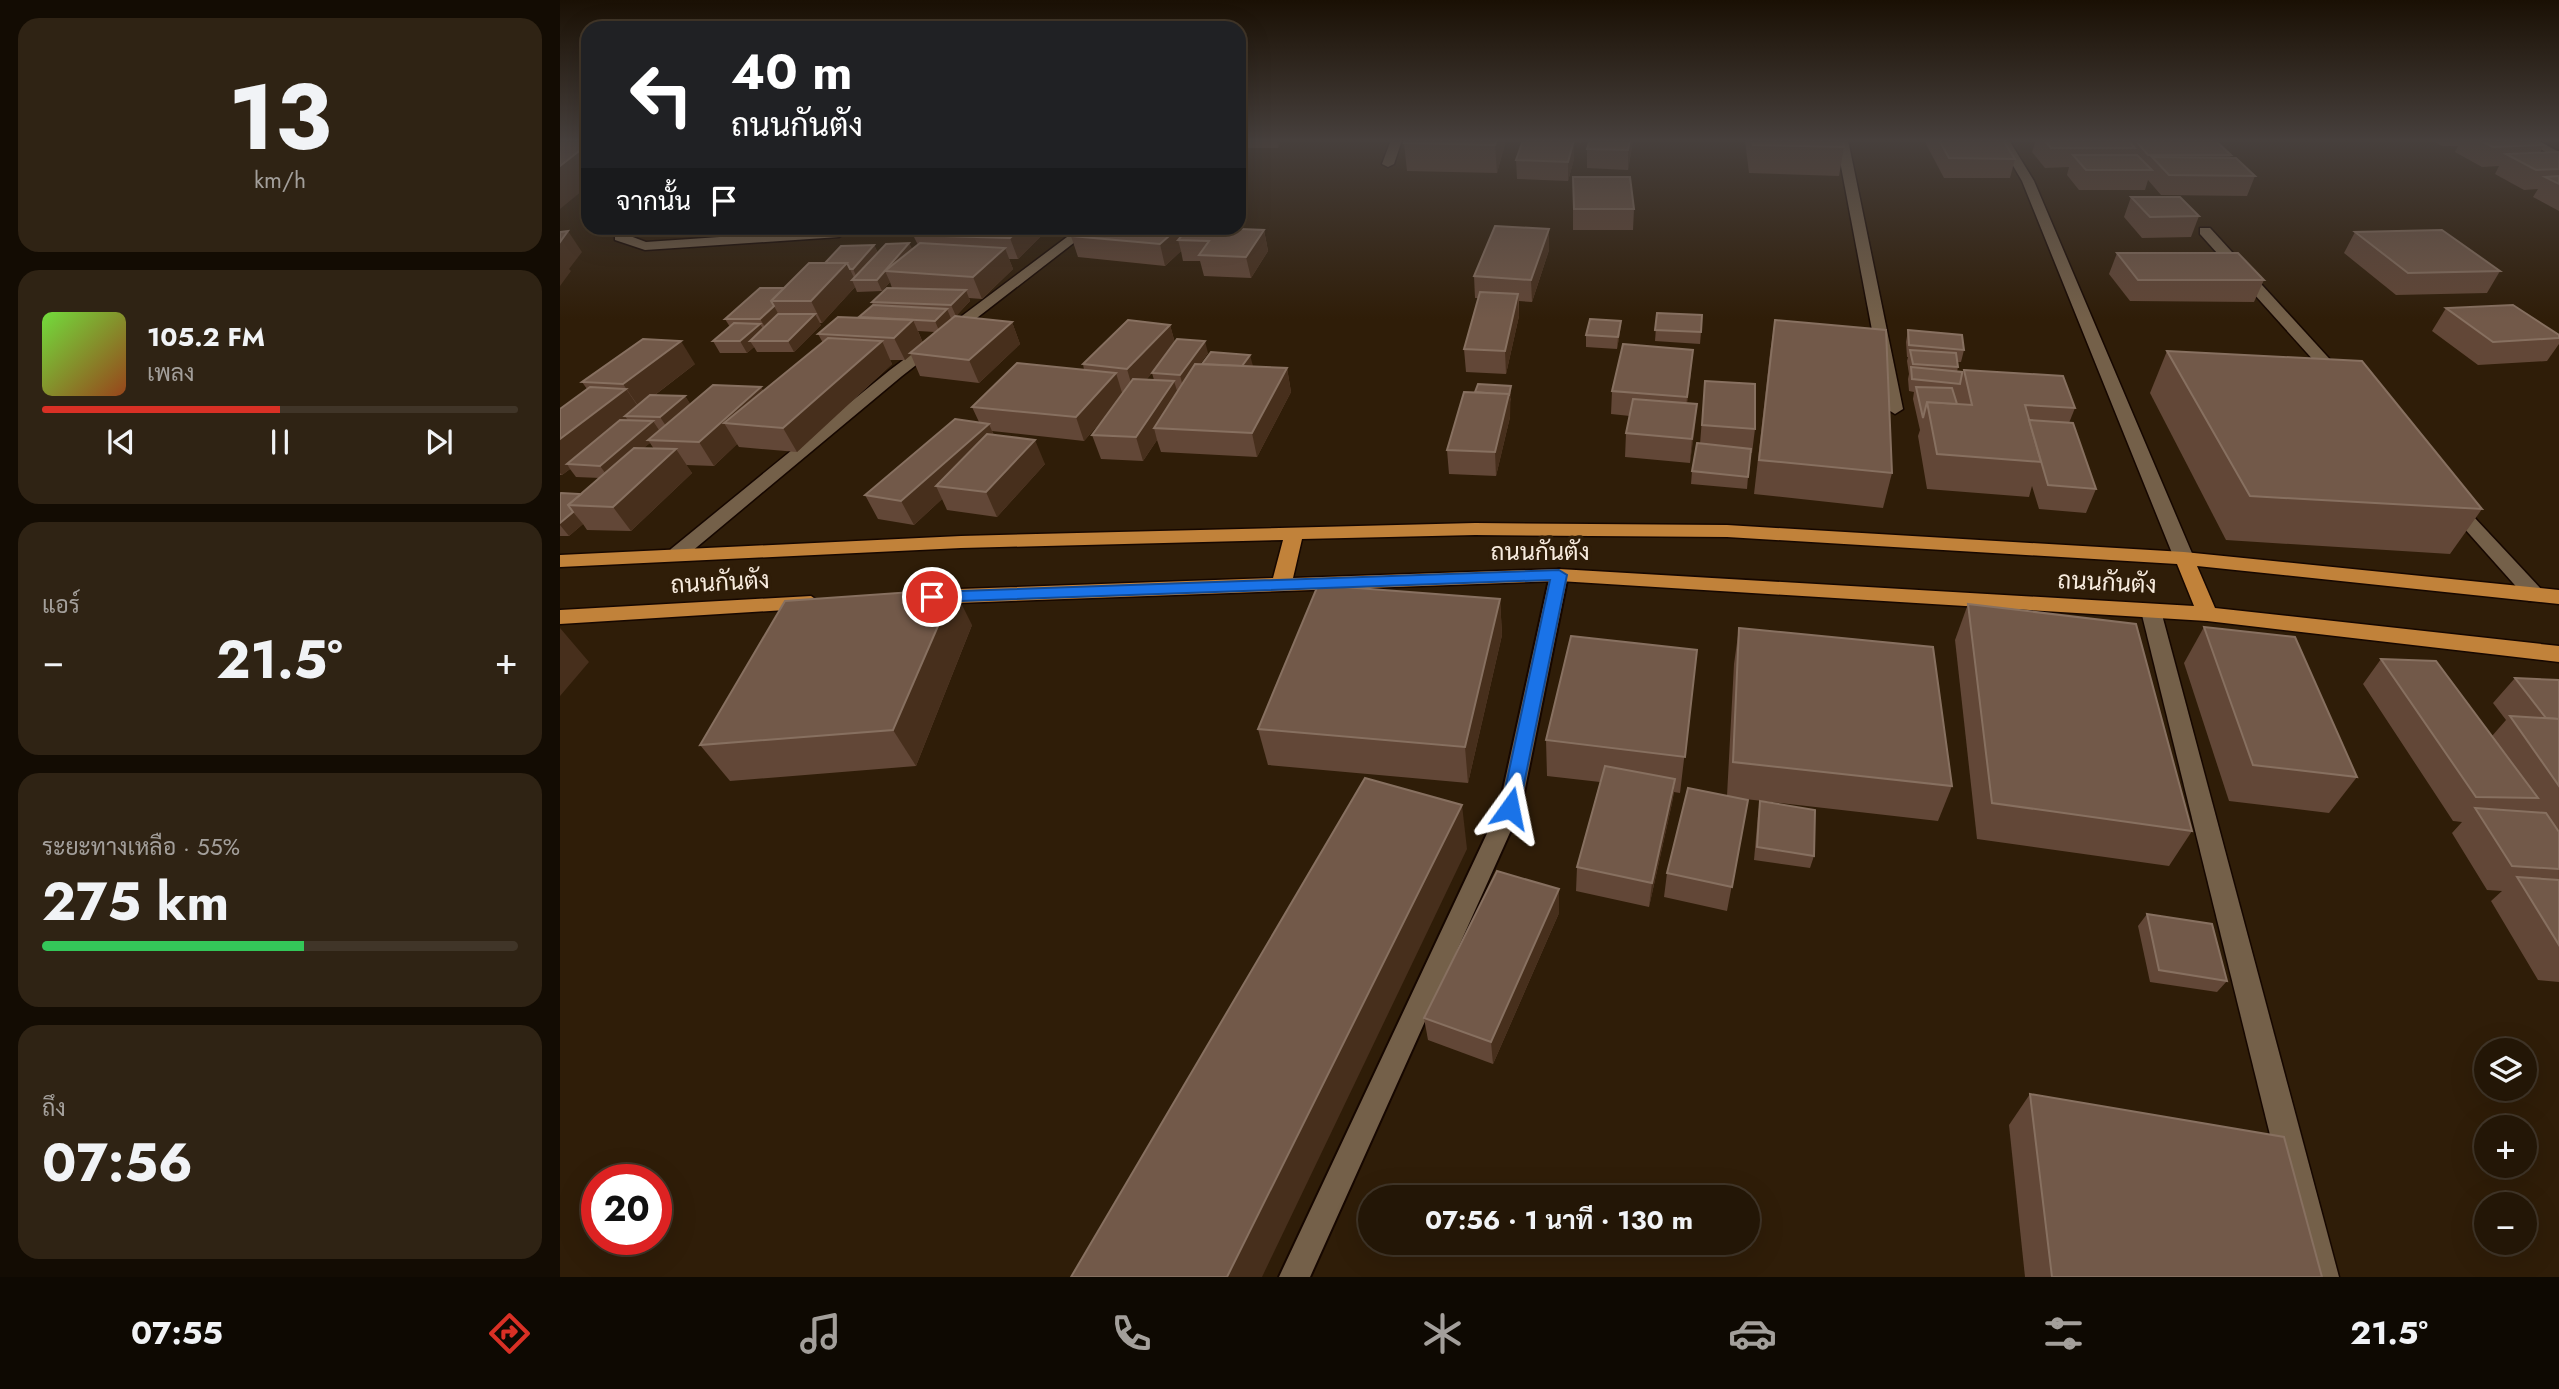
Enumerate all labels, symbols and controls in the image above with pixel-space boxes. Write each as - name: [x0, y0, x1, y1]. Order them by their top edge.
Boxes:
- text: 40 m: [731, 37, 853, 107]
- icon: left: [616, 49, 707, 140]
- text: 13: [229, 52, 331, 183]
- text: ถนนกันตัง: [731, 102, 863, 148]
- text: km/h: [254, 163, 306, 197]
- text: จากนั้น: [616, 182, 691, 220]
- icon: arrive: [705, 182, 743, 220]
- text: 105.2 FM: [147, 318, 265, 356]
- text: เพลง: [147, 356, 194, 390]
- icon: previous: [102, 423, 140, 461]
- icon: pause: [261, 423, 299, 461]
- icon: next: [420, 423, 458, 461]
- street label: ถนนกันตัง: [1490, 534, 1590, 569]
- street label: ถนนกันตัง: [670, 562, 770, 602]
- street label: ถนนกันตัง: [2057, 562, 2157, 602]
- pin: [902, 567, 962, 627]
- icon: arrive: [913, 578, 951, 616]
- text: แอร์: [42, 588, 80, 622]
- text: 21.5°: [216, 622, 343, 698]
- text: −: [42, 633, 64, 688]
- text: +: [495, 633, 518, 688]
- position arrow: [1473, 771, 1547, 845]
- text: ระยะทางเหลือ · 55%: [42, 830, 240, 864]
- text: 275 km: [42, 864, 229, 940]
- map controls: [2474, 1038, 2537, 1255]
- button: layers: [2474, 1038, 2537, 1101]
- text: ถึง: [42, 1091, 66, 1125]
- button: +: [2474, 1115, 2537, 1178]
- text: 07:56: [42, 1125, 193, 1201]
- speed limit sign: 20: [581, 1164, 672, 1255]
- button: −: [2474, 1192, 2537, 1255]
- text: 07:56 · 1 นาที · 130 m: [1425, 1201, 1693, 1239]
- icon: directions: [485, 1309, 534, 1358]
- icon: music: [796, 1309, 845, 1358]
- icon: phone: [1107, 1309, 1156, 1358]
- icon: climate: [1418, 1309, 1467, 1358]
- icon: car: [1728, 1309, 1777, 1358]
- icon: filters: [2039, 1309, 2088, 1358]
- text: 07:55: [131, 1310, 223, 1356]
- text: 21.5°: [2350, 1310, 2428, 1356]

